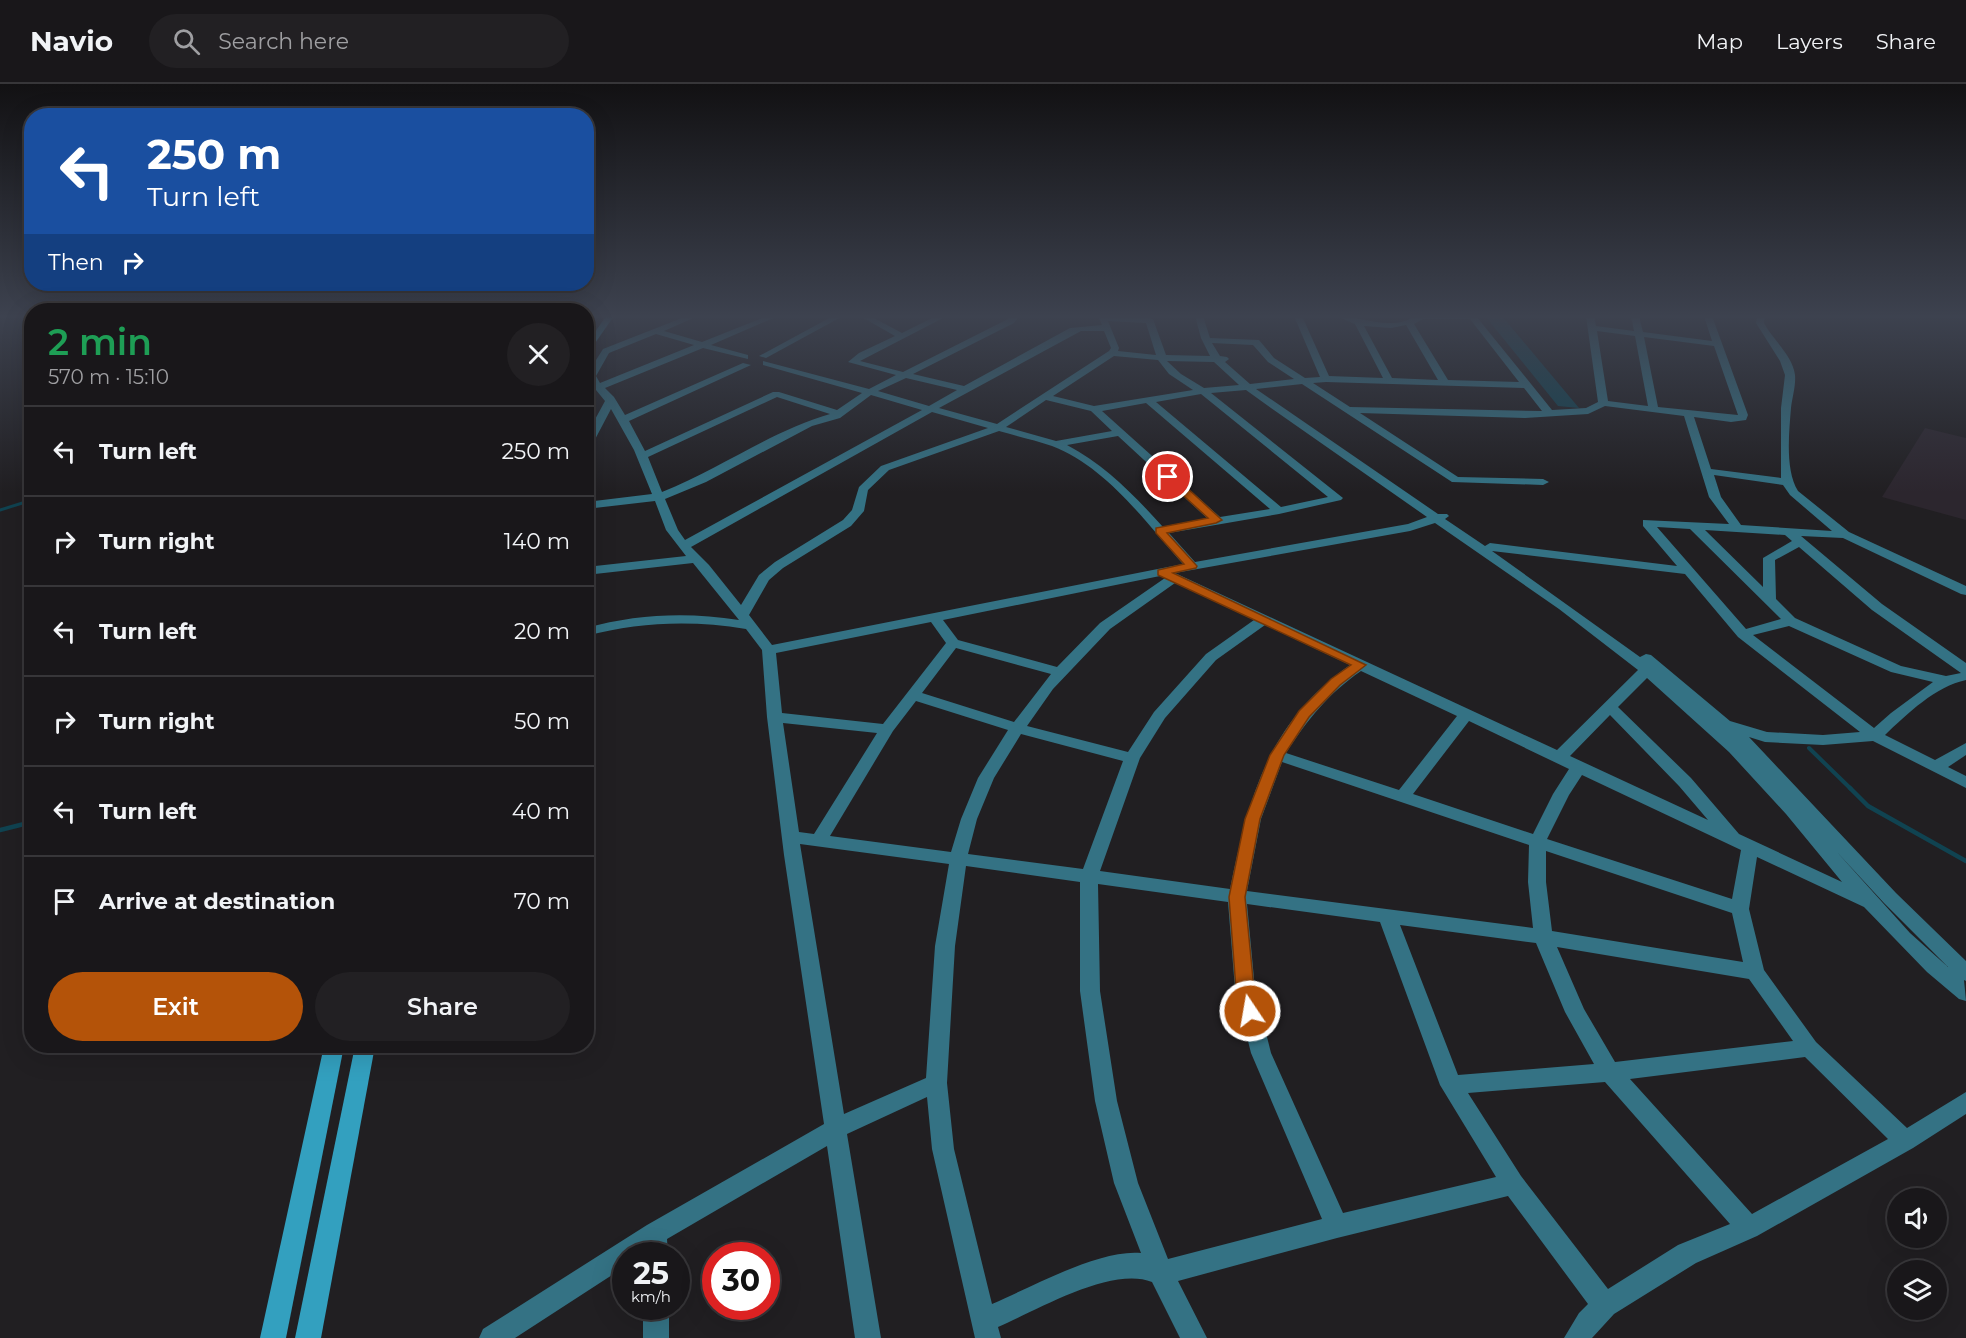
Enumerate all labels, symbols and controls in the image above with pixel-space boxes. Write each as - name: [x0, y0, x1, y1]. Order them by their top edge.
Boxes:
- search box: [149, 14, 569, 68]
- text: Navio: [30, 24, 113, 58]
- icon: search: [170, 25, 203, 58]
- text: Search here: [218, 28, 349, 55]
- text: Map: [1696, 29, 1743, 54]
- text: Layers: [1776, 29, 1843, 54]
- text: Share: [1876, 29, 1936, 54]
- text: 250 m: [147, 128, 281, 180]
- icon: left: [48, 132, 126, 210]
- text: Turn left: [147, 180, 260, 213]
- icon: right: [116, 246, 149, 279]
- text: Then: [48, 249, 104, 276]
- text: 2 min: [48, 320, 152, 364]
- button: close: [507, 323, 570, 386]
- text: 570 m · 15:10: [48, 365, 169, 389]
- icon: left: [48, 435, 81, 468]
- text: Turn left: [99, 438, 197, 465]
- text: 250 m: [501, 438, 570, 465]
- pin: [1142, 451, 1193, 502]
- icon: arrive: [1151, 460, 1184, 493]
- icon: right: [48, 525, 81, 558]
- text: Turn right: [99, 528, 214, 555]
- text: 140 m: [504, 528, 570, 555]
- icon: left: [48, 615, 81, 648]
- text: Turn left: [99, 618, 197, 645]
- text: 20 m: [514, 618, 570, 645]
- icon: right: [48, 705, 81, 738]
- text: Turn right: [99, 708, 214, 735]
- text: 50 m: [514, 708, 570, 735]
- icon: left: [48, 795, 81, 828]
- text: Turn left: [99, 798, 197, 825]
- text: 40 m: [512, 798, 570, 825]
- icon: arrive: [48, 885, 81, 918]
- text: Arrive at destination: [99, 888, 335, 915]
- text: 70 m: [514, 888, 570, 915]
- button: Exit: [48, 972, 303, 1041]
- button: Share: [315, 972, 570, 1041]
- position arrow: [1218, 979, 1282, 1043]
- map controls: [1887, 1188, 1947, 1320]
- button: sound: [1887, 1188, 1947, 1248]
- speed limit sign: 30: [702, 1242, 780, 1320]
- text: 25: [633, 1255, 669, 1292]
- button: layers: [1887, 1260, 1947, 1320]
- text: km/h: [631, 1287, 671, 1306]

